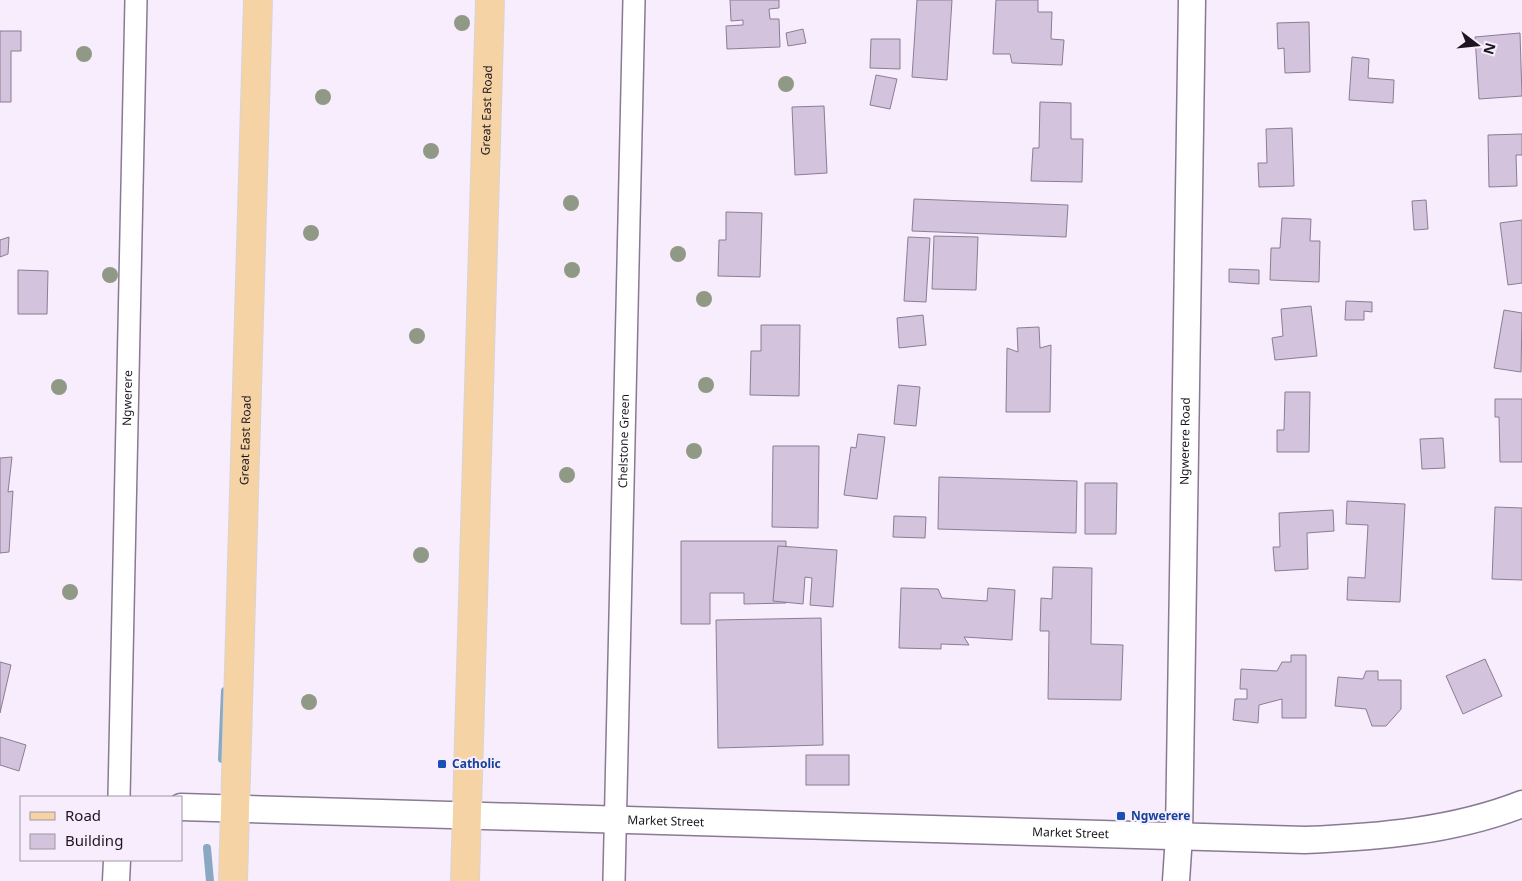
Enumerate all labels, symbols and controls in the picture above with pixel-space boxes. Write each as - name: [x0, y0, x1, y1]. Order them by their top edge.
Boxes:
- north arrow: [1452, 20, 1502, 70]
- text: N: [1479, 41, 1501, 57]
- street label: Great East Road: [477, 65, 496, 155]
- street label: Ngwerere: [118, 370, 136, 426]
- street label: Chelstone Green: [614, 394, 633, 488]
- street label: Great East Road: [235, 395, 255, 485]
- street label: Ngwerere Road: [1175, 397, 1194, 485]
- place label: Catholic: [452, 755, 501, 772]
- marker: Catholic: [436, 758, 448, 770]
- legend: [20, 796, 182, 861]
- text: Road: [65, 805, 101, 825]
- place label: Ngwerere: [1131, 807, 1190, 824]
- marker: Ngwerere: [1115, 810, 1127, 822]
- street label: Market Street: [627, 811, 705, 830]
- street label: Market Street: [1032, 823, 1110, 842]
- text: Building: [65, 830, 123, 850]

